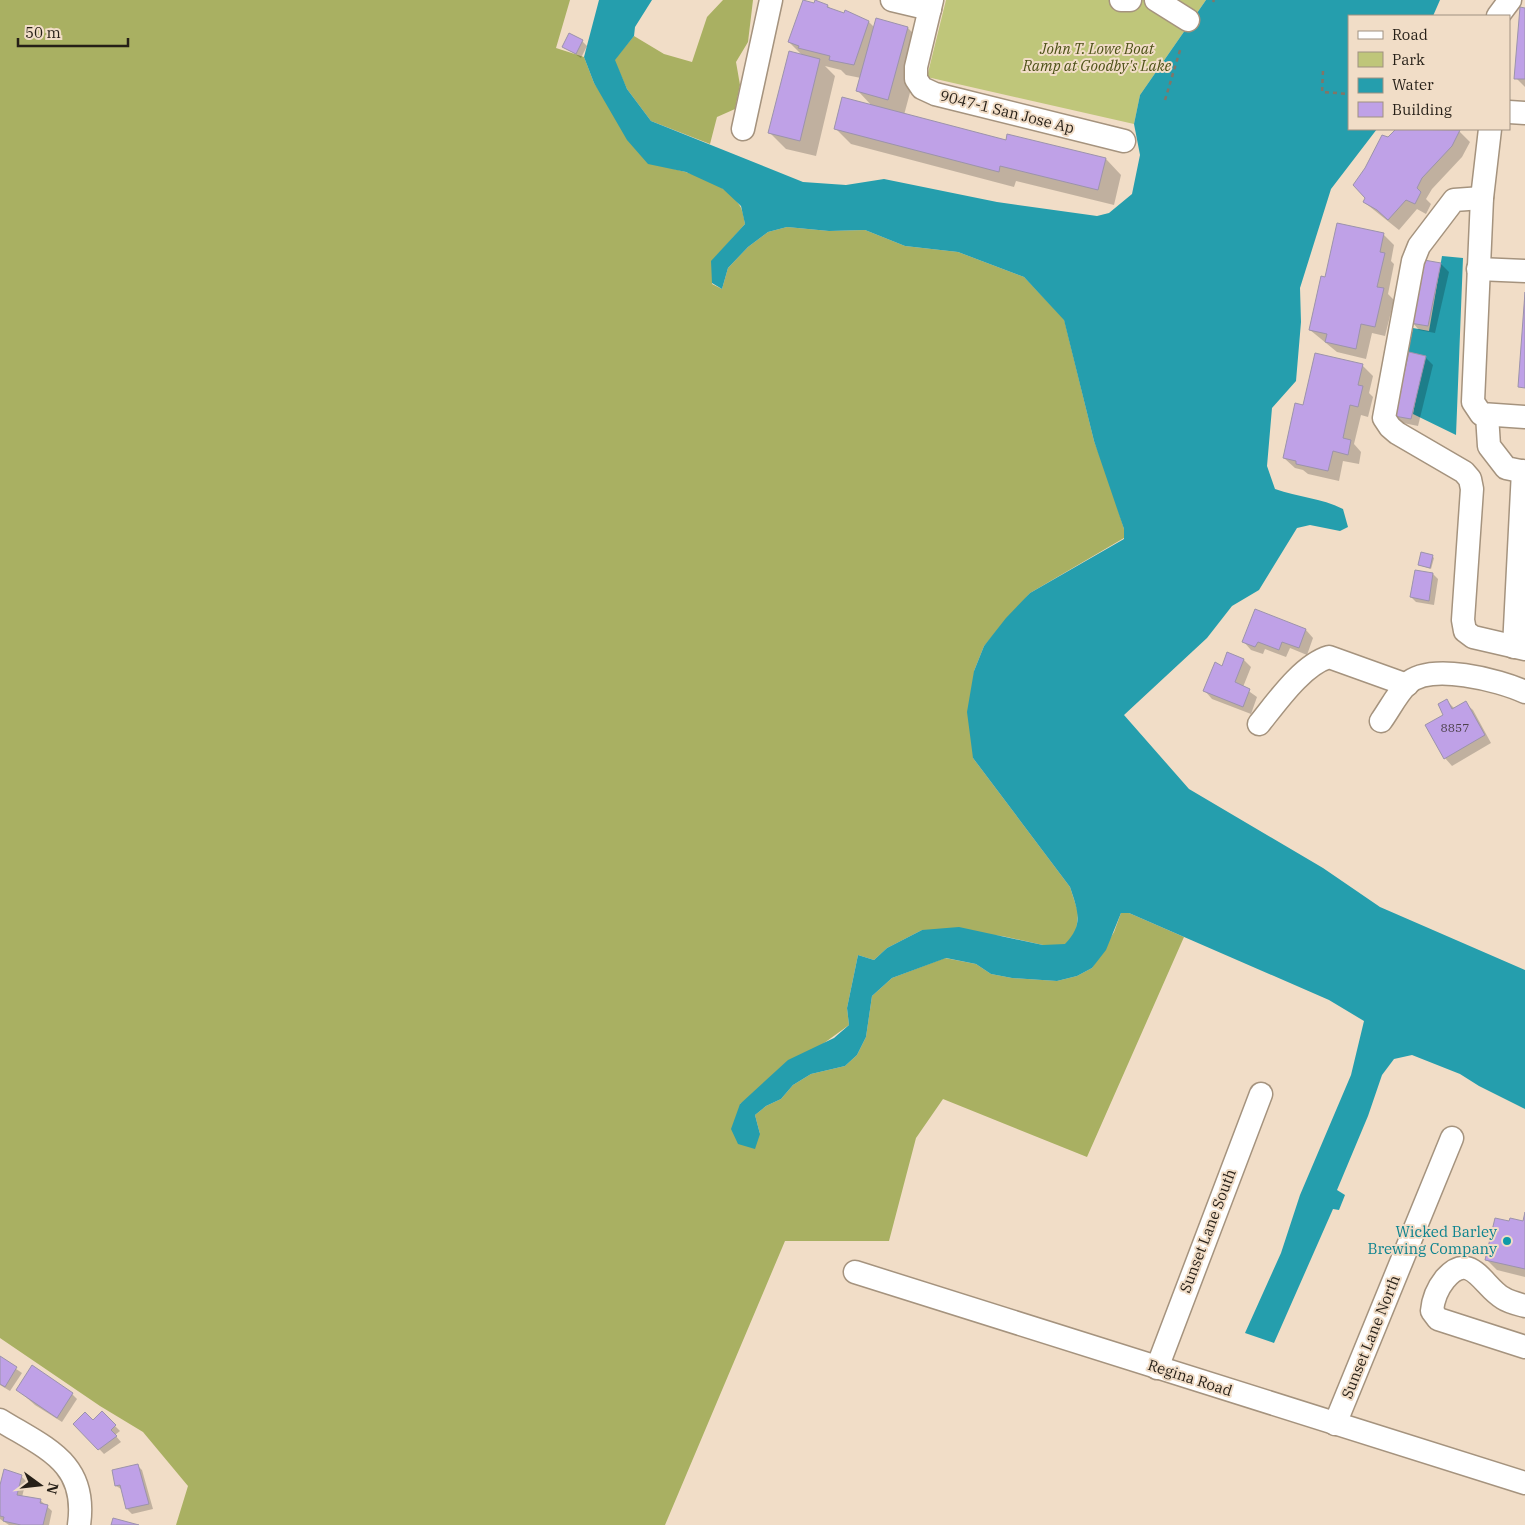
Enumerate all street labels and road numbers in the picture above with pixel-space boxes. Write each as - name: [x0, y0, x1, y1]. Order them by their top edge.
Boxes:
- street label: 9047-1 San Jose Ap: [938, 86, 1076, 137]
- street label: Sunset Lane South: [1175, 1166, 1240, 1295]
- street label: Sunset Lane North: [1337, 1272, 1404, 1401]
- street label: Regina Road: [1145, 1355, 1235, 1400]

